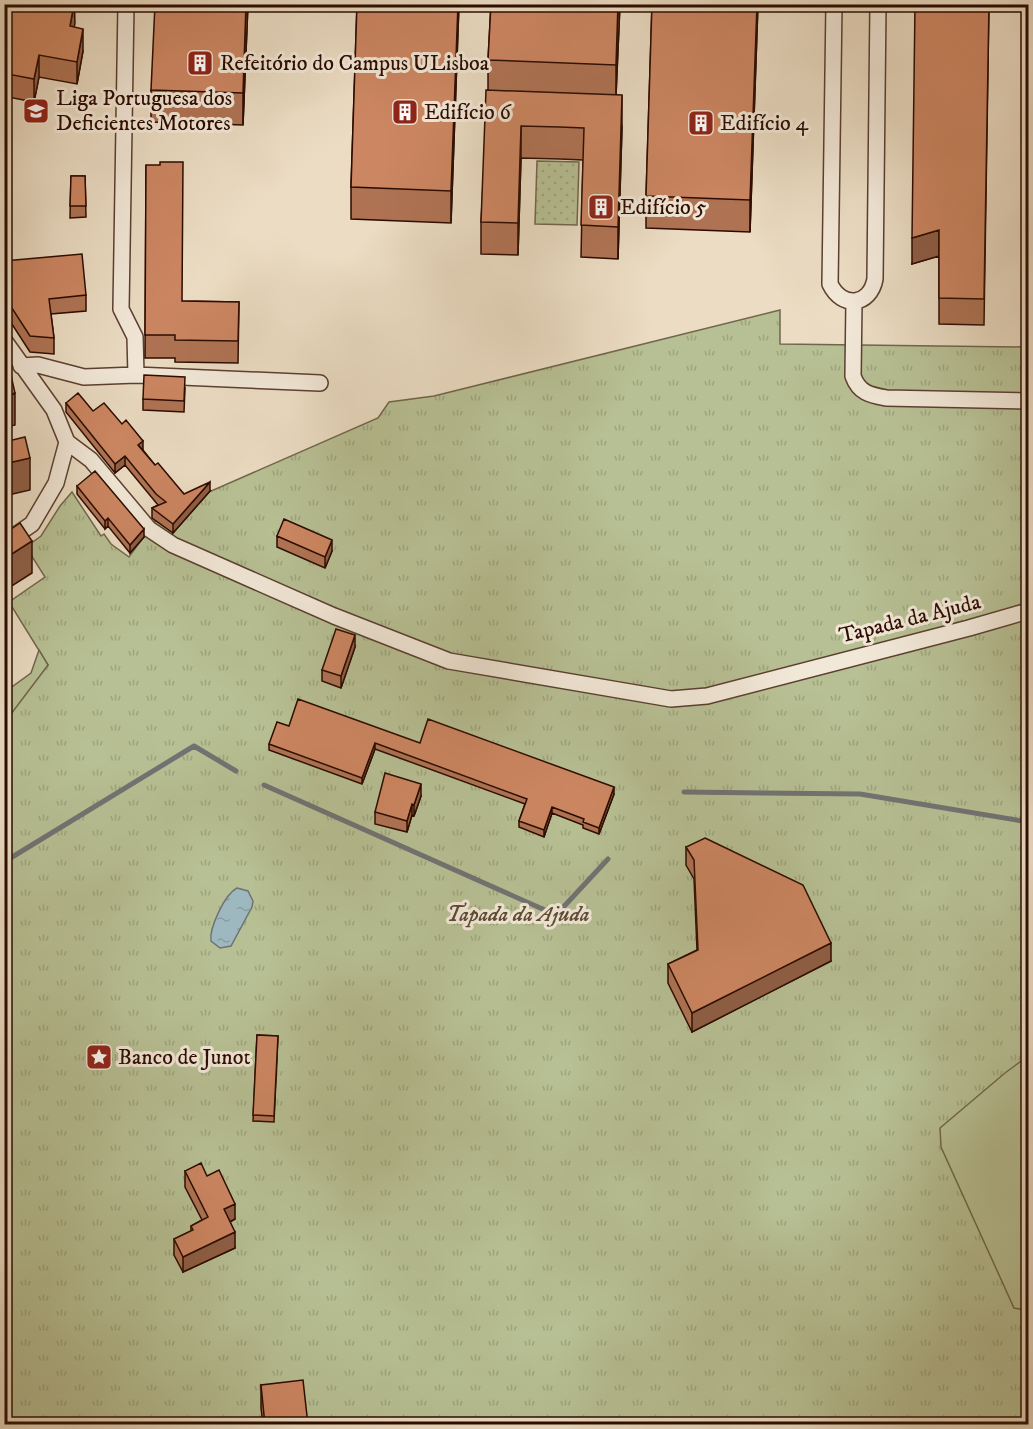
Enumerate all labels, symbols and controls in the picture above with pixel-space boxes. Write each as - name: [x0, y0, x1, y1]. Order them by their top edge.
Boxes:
- building icon: Refeitório do Campus ULisboa: [185, 48, 215, 78]
- place label: Refeitório do Campus ULisboa: [220, 50, 490, 77]
- place label: Liga Portuguesa dos Deficientes Motores: [56, 85, 232, 137]
- school or university icon: Liga Portuguesa dos Deficientes Motores: [21, 96, 51, 126]
- building icon: Edifício 6: [390, 97, 420, 127]
- place label: Edifício 6: [424, 99, 512, 126]
- building icon: Edifício 4: [686, 108, 716, 138]
- place label: Edifício 4: [720, 110, 809, 137]
- building icon: Edifício 5: [586, 192, 616, 222]
- place label: Edifício 5: [620, 194, 706, 221]
- street label: Tapada da Ajuda: [837, 588, 984, 650]
- park label: Tapada da Ajuda: [446, 901, 590, 928]
- place icon: Banco de Junot: [84, 1042, 114, 1072]
- place label: Banco de Junot: [118, 1044, 251, 1071]

